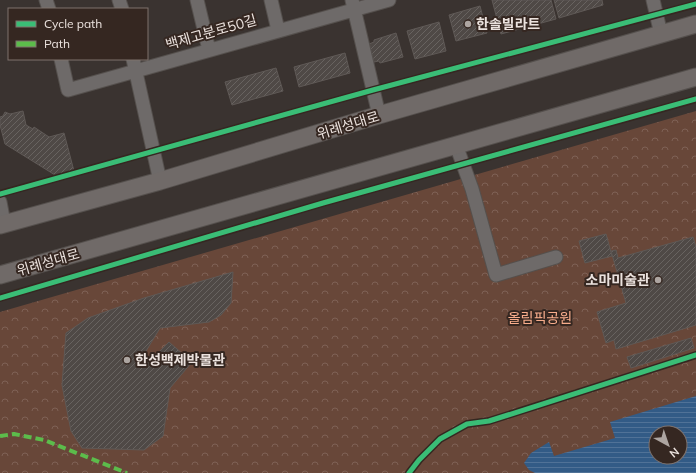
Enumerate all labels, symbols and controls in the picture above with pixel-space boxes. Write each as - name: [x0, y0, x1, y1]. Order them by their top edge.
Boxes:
- legend: [8, 8, 148, 60]
- street label: 백제고분로50길: [163, 10, 259, 54]
- place label: 한솔빌라트: [476, 15, 541, 33]
- text: Cycle path: [44, 16, 102, 31]
- marker: 한솔빌라트: [463, 19, 473, 29]
- text: Path: [44, 36, 70, 51]
- street label: 위례성대로: [315, 107, 382, 143]
- street label: 위례성대로: [15, 244, 82, 280]
- place label: 소마미술관: [586, 271, 650, 289]
- marker: 소마미술관: [653, 275, 663, 285]
- park label: 올림픽공원: [508, 309, 572, 327]
- place label: 한성백제박물관: [135, 351, 225, 369]
- marker: 한성백제박물관: [122, 355, 132, 365]
- north arrow: [648, 425, 688, 465]
- text: N: [667, 445, 682, 461]

